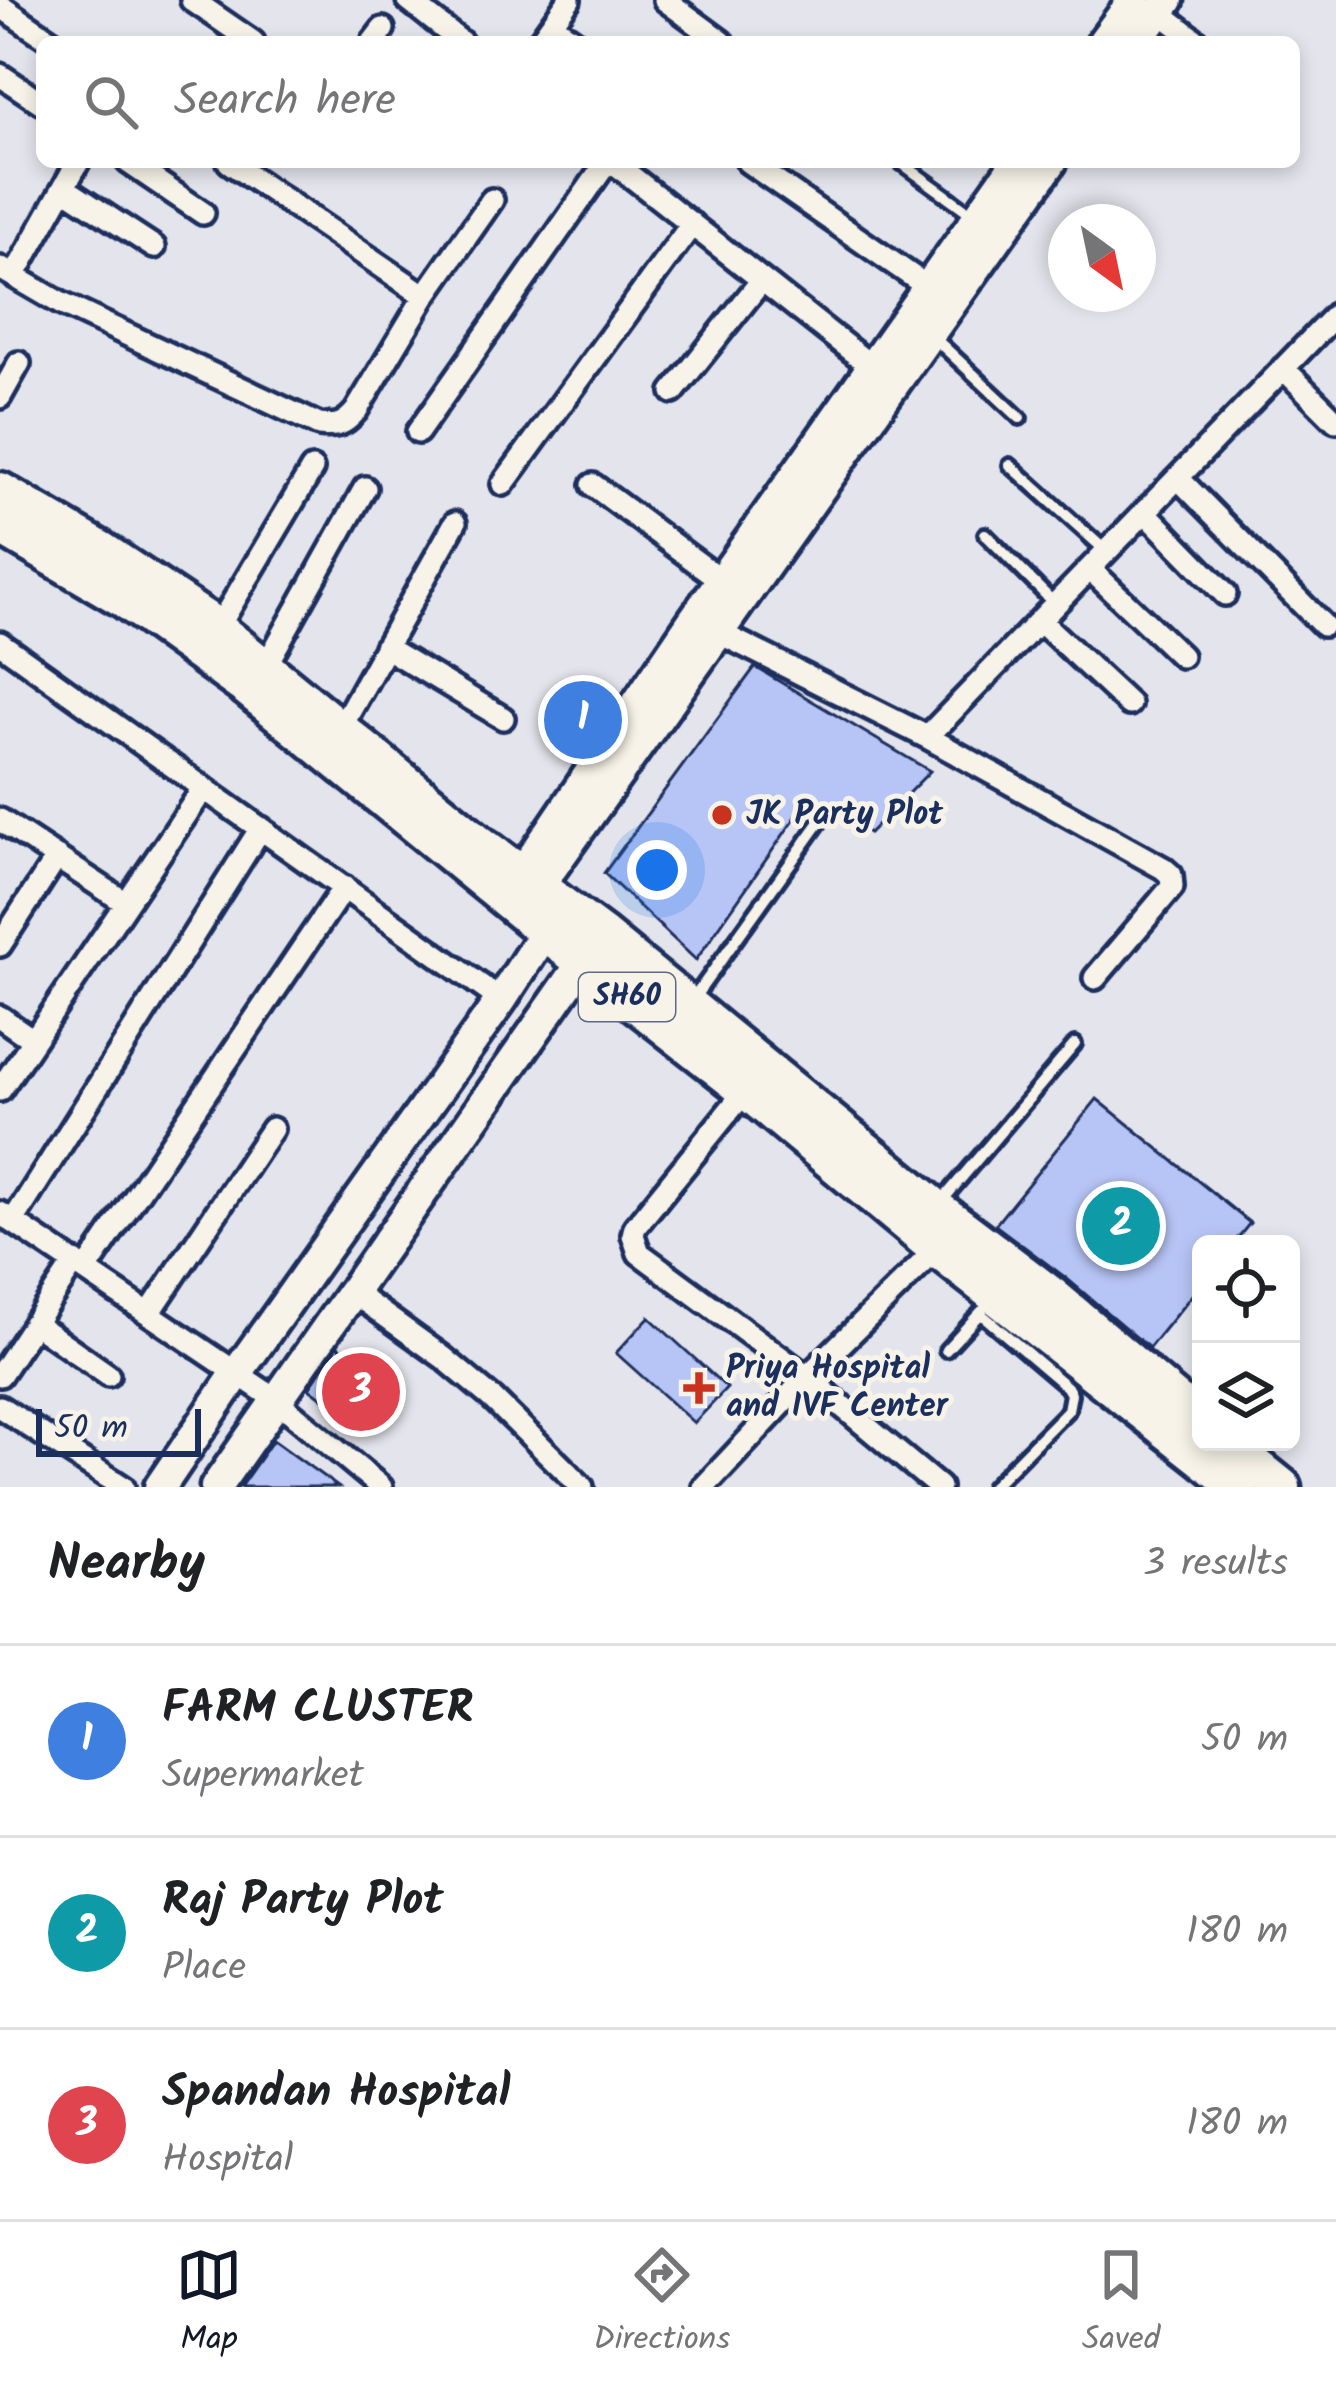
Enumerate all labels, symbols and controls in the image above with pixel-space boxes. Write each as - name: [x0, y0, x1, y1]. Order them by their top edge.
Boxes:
- search box: [36, 36, 1300, 168]
- text: Search here: [174, 66, 396, 138]
- icon: search: [78, 69, 144, 135]
- north arrow: [1048, 204, 1156, 312]
- pin: 1: [544, 675, 622, 765]
- place label: JK Party Plot: [746, 789, 944, 842]
- marker: JK Party Plot: [709, 802, 735, 828]
- your location: [627, 840, 687, 900]
- road number: SH60: [579, 973, 675, 1021]
- pin: 2: [1082, 1181, 1160, 1271]
- map controls: [1192, 1235, 1300, 1451]
- button: locate: [1192, 1235, 1300, 1343]
- place label: Priya Hospital and IVF Center: [726, 1343, 950, 1434]
- button: layers: [1192, 1343, 1300, 1451]
- pin: 3: [322, 1347, 400, 1437]
- marker: Priya Hospital and IVF Center: [683, 1372, 715, 1404]
- scale bar: [36, 1403, 201, 1456]
- text: 50 m: [54, 1403, 128, 1456]
- text: Nearby: [48, 1525, 205, 1606]
- text: 3 results: [1143, 1534, 1288, 1596]
- text: FARM CLUSTER: [162, 1674, 473, 1746]
- text: 1: [81, 1710, 93, 1772]
- text: 50 m: [1201, 1710, 1288, 1772]
- text: Supermarket: [162, 1746, 364, 1808]
- text: Raj Party Plot: [162, 1866, 443, 1938]
- text: 2: [76, 1902, 98, 1964]
- text: 180 m: [1186, 1902, 1288, 1964]
- text: Place: [162, 1938, 246, 2000]
- text: Spandan Hospital: [162, 2058, 510, 2130]
- text: 3: [76, 2094, 98, 2156]
- text: 180 m: [1186, 2094, 1288, 2156]
- text: Hospital: [162, 2130, 293, 2192]
- tab: Map: [176, 2242, 242, 2367]
- tab: Directions: [593, 2242, 730, 2367]
- tab: Saved: [1082, 2242, 1160, 2367]

